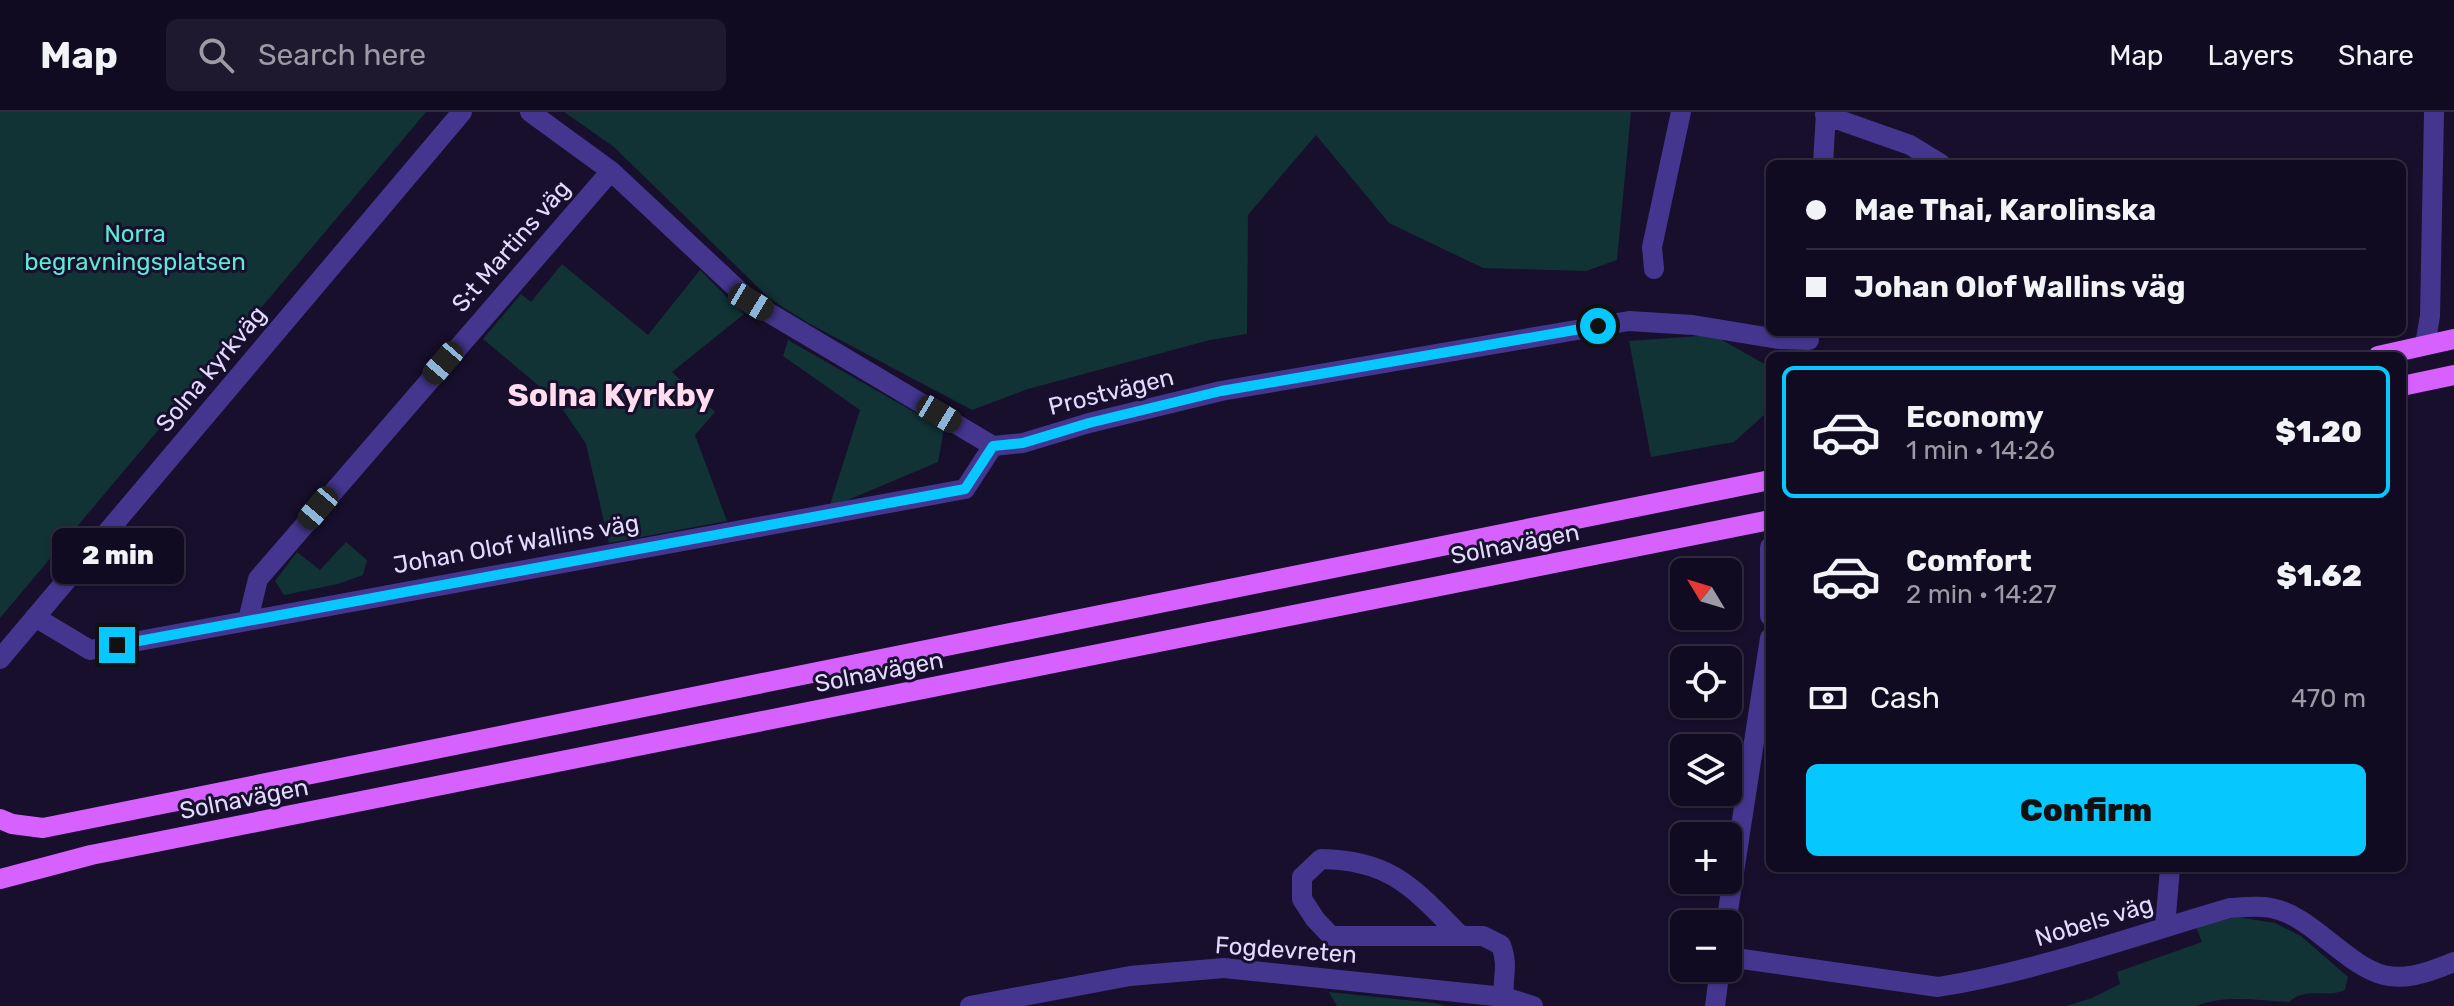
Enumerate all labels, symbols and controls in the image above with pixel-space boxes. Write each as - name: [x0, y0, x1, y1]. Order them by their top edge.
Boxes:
- search box: [166, 19, 726, 91]
- text: Map: [40, 32, 118, 78]
- icon: search: [194, 33, 238, 77]
- text: Search here: [258, 37, 426, 73]
- text: Map: [2109, 39, 2164, 72]
- text: Layers: [2208, 39, 2294, 72]
- text: Share: [2338, 39, 2414, 72]
- street label: S:t Martins väg: [446, 174, 576, 318]
- text: Mae Thai, Karolinska: [1854, 192, 2156, 228]
- park label: Norra begravningsplatsen: [24, 220, 246, 276]
- text: Johan Olof Wallins väg: [1854, 269, 2186, 305]
- car: [724, 279, 778, 325]
- street label: Solna kyrkväg: [150, 300, 272, 438]
- route start: [1580, 308, 1616, 344]
- car: [418, 337, 468, 389]
- street label: Prostvägen: [1045, 363, 1177, 421]
- district label: Solna Kyrkby: [508, 376, 714, 414]
- car: [912, 391, 966, 437]
- icon: car: [1810, 396, 1882, 468]
- text: Economy: [1906, 399, 2044, 435]
- text: $1.20: [2275, 414, 2362, 450]
- text: 1 min · 14:26: [1906, 435, 2055, 466]
- car: [293, 482, 343, 534]
- street label: Johan Olof Wallins väg: [391, 509, 641, 579]
- street label: Solnavägen: [1448, 518, 1582, 570]
- callout: 2 min: [51, 529, 183, 585]
- text: 2 min: [82, 540, 154, 571]
- icon: car: [1810, 540, 1882, 612]
- text: Comfort: [1906, 543, 2032, 579]
- north arrow: [1670, 558, 1742, 630]
- map controls: [1670, 558, 1742, 982]
- text: $1.62: [2276, 558, 2362, 594]
- text: 2 min · 14:27: [1906, 579, 2057, 610]
- route end: [99, 627, 135, 663]
- street label: Solnavägen: [812, 646, 946, 698]
- button: locate: [1670, 646, 1742, 718]
- icon: cash: [1806, 676, 1850, 720]
- text: Cash: [1870, 680, 1940, 716]
- text: 470 m: [2291, 683, 2366, 714]
- button: layers: [1670, 734, 1742, 806]
- button: Confirm: [1806, 764, 2366, 856]
- street label: Solnavägen: [177, 773, 311, 825]
- button: +: [1670, 822, 1742, 894]
- street label: Nobels väg: [2032, 890, 2156, 952]
- button: −: [1670, 910, 1742, 982]
- street label: Fogdevreten: [1214, 931, 1358, 969]

